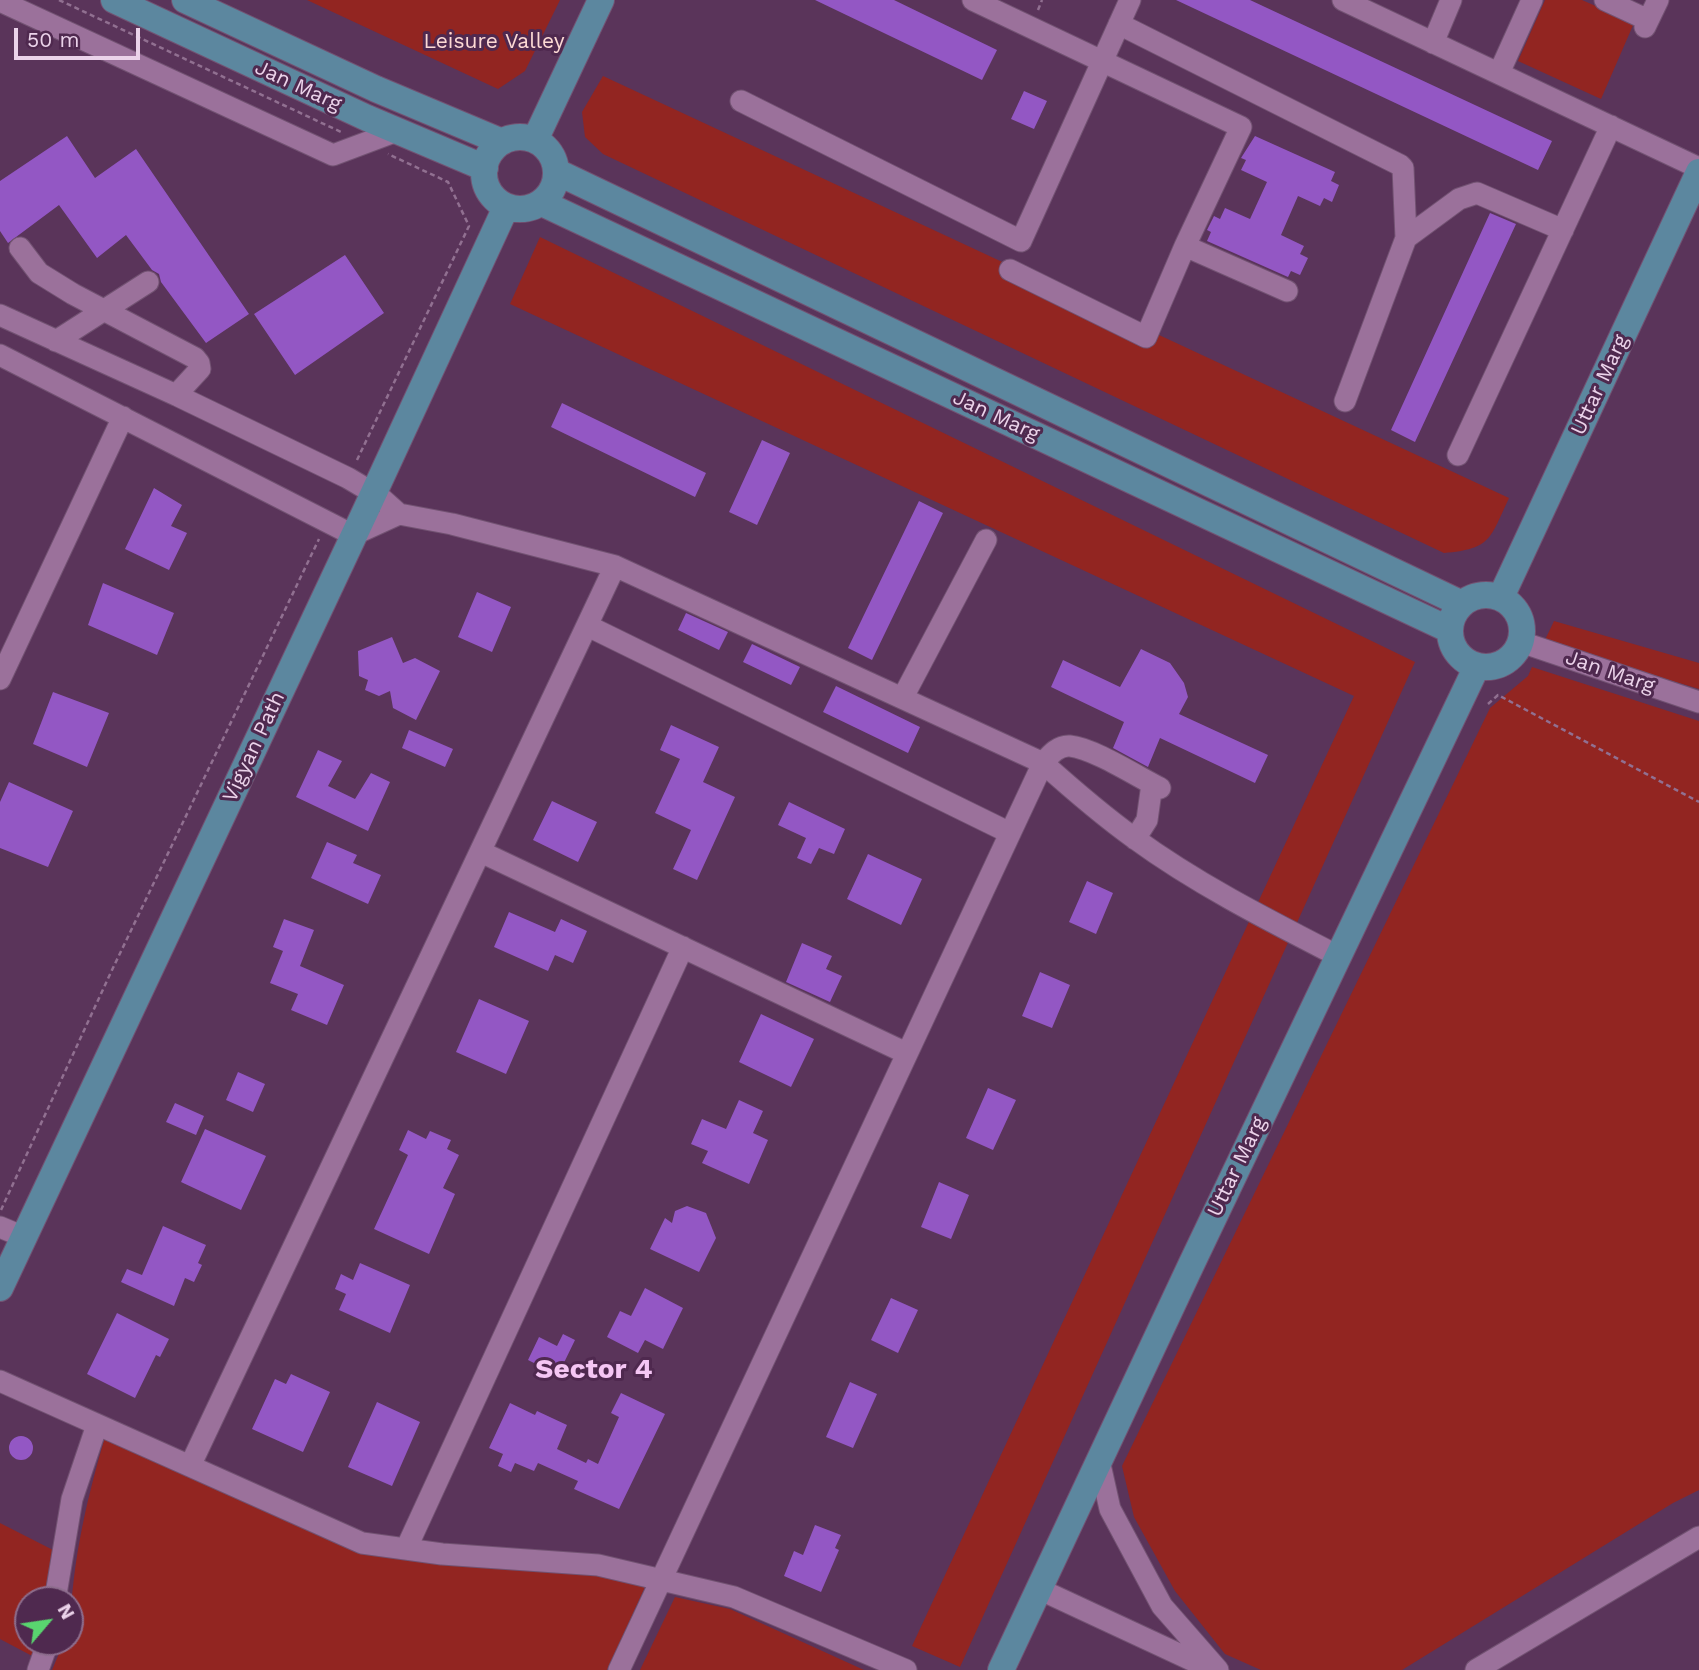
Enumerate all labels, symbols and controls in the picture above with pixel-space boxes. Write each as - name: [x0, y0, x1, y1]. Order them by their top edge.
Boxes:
- scale bar: [18, 14, 144, 58]
- text: 50 m: [27, 27, 79, 52]
- park label: Leisure Valley: [423, 29, 565, 55]
- street label: Jan Marg: [251, 55, 345, 117]
- street label: Uttar Marg: [1566, 331, 1634, 439]
- street label: Jan Marg: [949, 385, 1043, 447]
- street label: Jan Marg: [1562, 645, 1658, 699]
- street label: Vigyan Path: [217, 688, 291, 806]
- street label: Uttar Marg: [1202, 1113, 1272, 1221]
- district label: Sector 4: [535, 1353, 653, 1387]
- north arrow: [14, 1586, 84, 1656]
- text: N: [53, 1600, 80, 1623]

